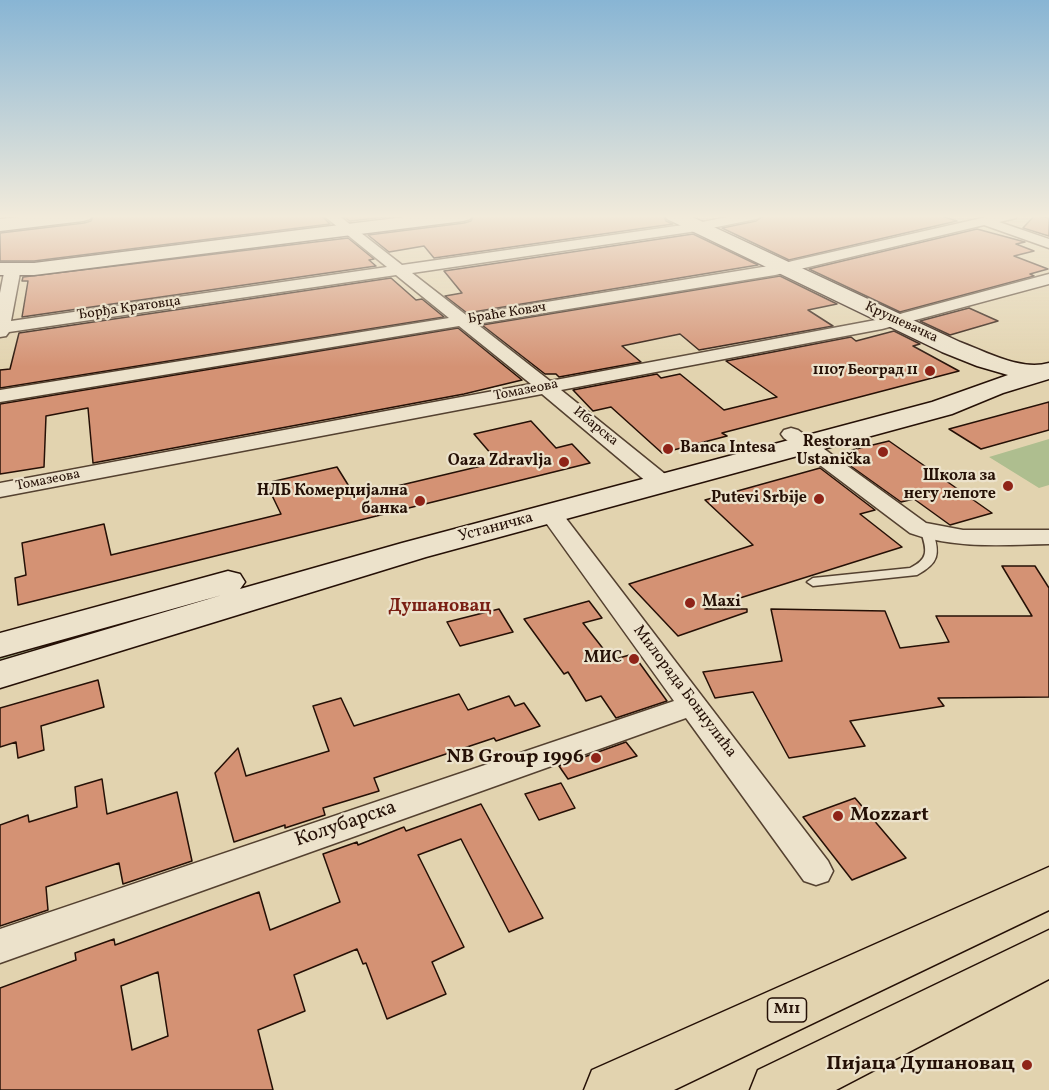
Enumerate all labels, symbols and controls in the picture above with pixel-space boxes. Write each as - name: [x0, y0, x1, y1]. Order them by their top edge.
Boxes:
- street label: Ђорђа Кратовца: [76, 293, 182, 325]
- street label: Крушевачка: [862, 299, 940, 347]
- street label: Браће Ковач: [467, 300, 547, 328]
- place label: 11107 Београд 11: [813, 363, 918, 379]
- marker: 11107 Београд 11: [923, 364, 937, 378]
- street label: Томазеова: [492, 377, 560, 405]
- street label: Ибарска: [569, 404, 621, 450]
- place label: Restoran Ustanička: [796, 433, 871, 471]
- place label: Banca Intesa: [680, 439, 776, 459]
- marker: Banca Intesa: [661, 442, 675, 456]
- marker: Restoran Ustanička: [876, 445, 890, 459]
- place label: Oaza Zdravlja: [448, 452, 552, 472]
- marker: Oaza Zdravlja: [557, 455, 571, 469]
- street label: Томазеова: [14, 467, 82, 495]
- place label: Школа за негу лепоте: [904, 467, 996, 505]
- marker: Школа за негу лепоте: [1001, 479, 1015, 493]
- place label: НЛБ Комерцијална банка: [257, 482, 408, 520]
- place label: Putevi Srbije: [711, 489, 807, 509]
- marker: Putevi Srbije: [812, 492, 826, 506]
- marker: НЛБ Комерцијална банка: [413, 494, 427, 508]
- street label: Устаничка: [456, 509, 536, 547]
- place label: Maxi: [702, 593, 741, 613]
- marker: Maxi: [683, 596, 697, 610]
- district label: Душановац: [388, 597, 492, 619]
- street label: Милорада Бонџулића: [628, 622, 740, 762]
- place label: МИС: [584, 649, 622, 669]
- marker: МИС: [627, 652, 641, 666]
- place label: NB Group 1996: [446, 746, 584, 770]
- marker: NB Group 1996: [589, 751, 603, 765]
- street label: Колубарска: [292, 796, 400, 854]
- place label: Mozzart: [850, 804, 929, 828]
- marker: Mozzart: [831, 809, 845, 823]
- road number: M11: [768, 998, 806, 1022]
- place label: Пијаца Душановац: [826, 1053, 1015, 1077]
- marker: Пијаца Душановац: [1020, 1058, 1034, 1072]

